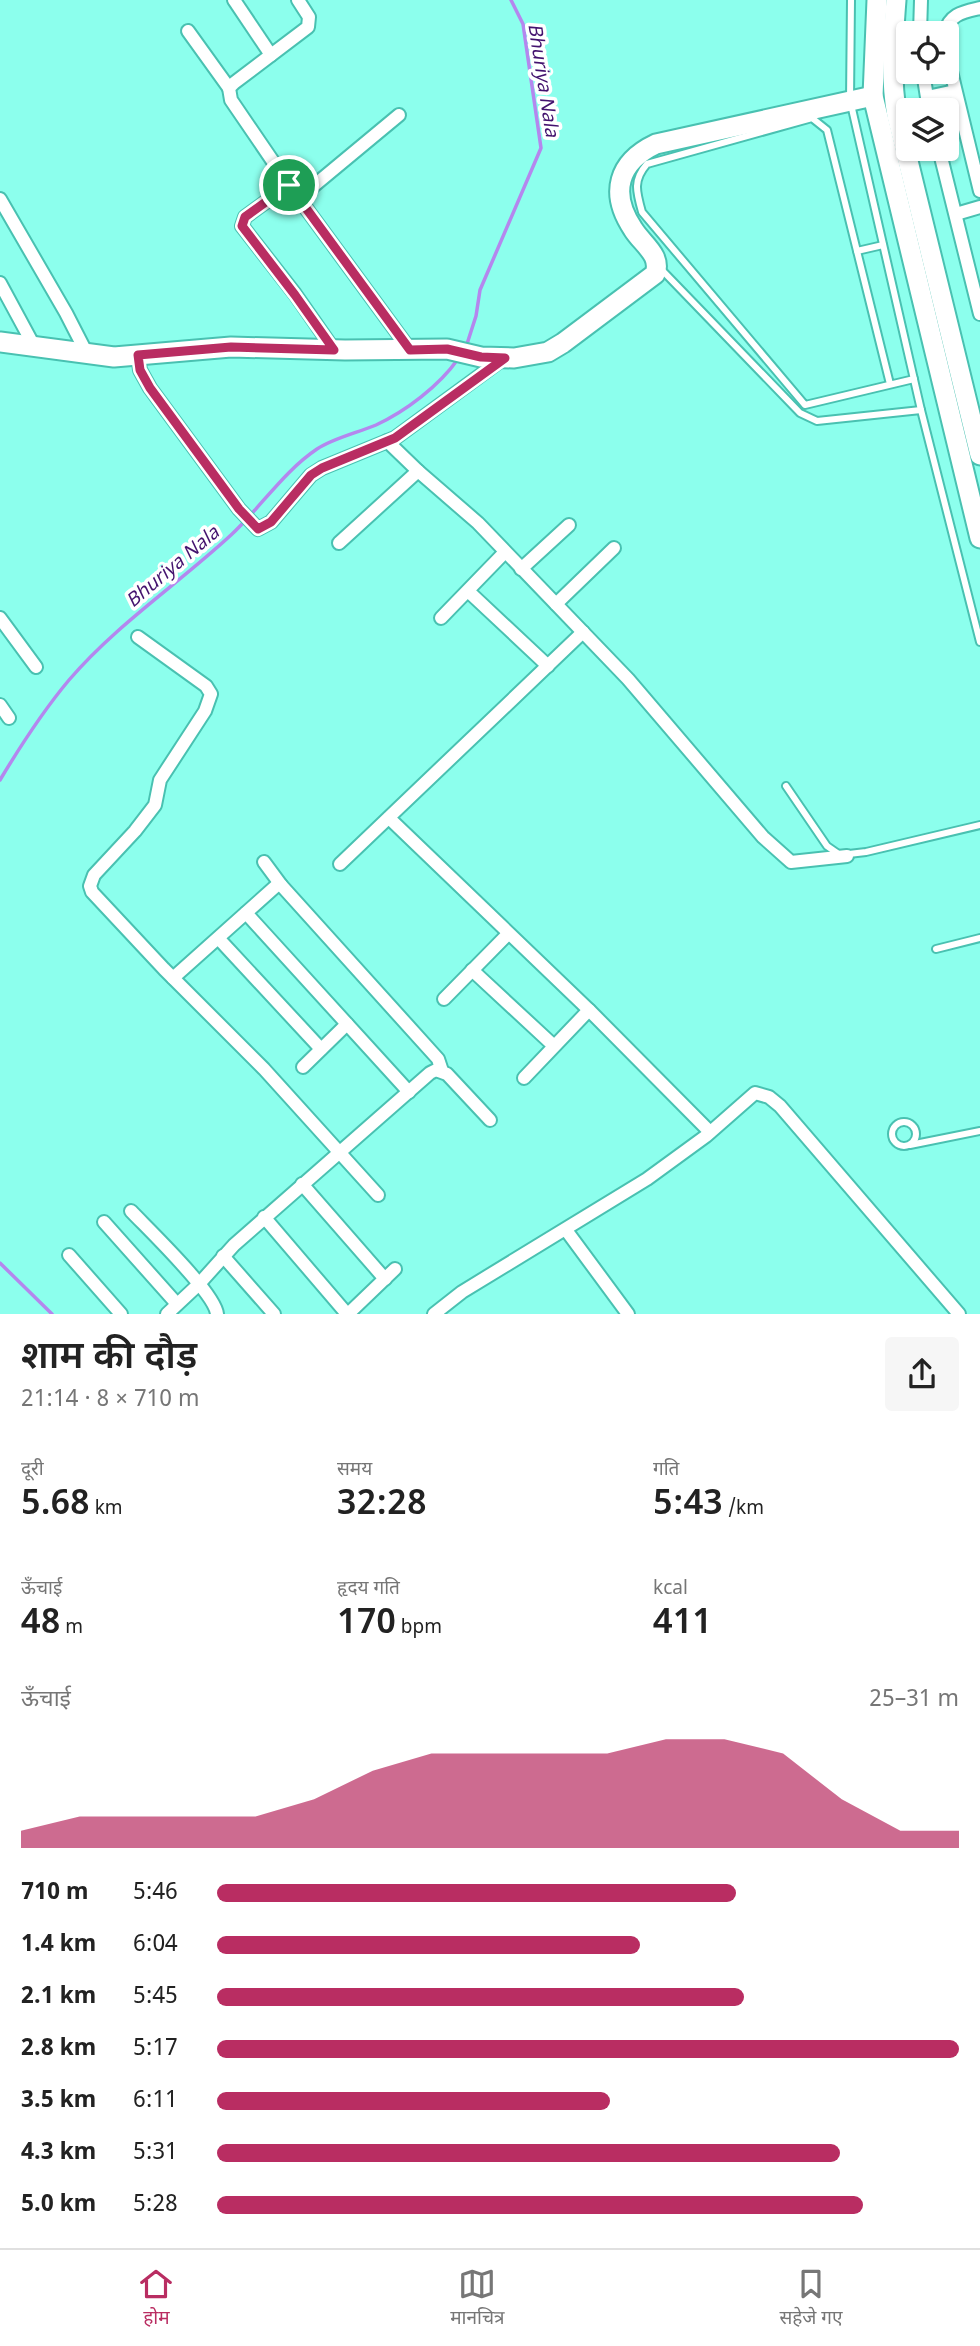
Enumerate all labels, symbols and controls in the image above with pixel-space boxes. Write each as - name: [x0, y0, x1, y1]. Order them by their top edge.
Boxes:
- map controls: [896, 21, 959, 161]
- button: locate: [896, 21, 959, 84]
- water label: Bhuriya Nala: [520, 22, 563, 140]
- button: layers: [896, 98, 959, 161]
- pin: [259, 155, 319, 215]
- icon: arrive: [270, 166, 308, 204]
- water label: Bhuriya Nala: [122, 521, 227, 614]
- text: शाम की दौड़: [21, 1334, 197, 1384]
- button: share: [885, 1337, 959, 1411]
- text: 21:14 · 8 × 710 m: [21, 1385, 199, 1415]
- text: दूरी: [21, 1458, 44, 1483]
- text: समय: [337, 1458, 372, 1483]
- text: गति: [653, 1458, 679, 1483]
- text: 5.68: [21, 1483, 90, 1528]
- text: 32:28: [337, 1483, 427, 1528]
- text: 5:43: [653, 1483, 723, 1528]
- text: km: [90, 1497, 123, 1522]
- text: /km: [723, 1497, 764, 1522]
- text: ऊँचाई: [21, 1577, 62, 1602]
- text: हृदय गति: [337, 1577, 400, 1602]
- text: kcal: [653, 1577, 688, 1602]
- text: 48: [21, 1602, 60, 1647]
- text: 170: [337, 1602, 396, 1647]
- text: 411: [653, 1602, 712, 1647]
- text: m: [60, 1616, 83, 1641]
- text: bpm: [396, 1616, 442, 1641]
- text: ऊँचाई: [21, 1685, 71, 1715]
- text: 25–31 m: [869, 1685, 959, 1715]
- text: 710 m: [21, 1878, 89, 1908]
- text: 5:46: [133, 1878, 178, 1908]
- text: 1.4 km: [21, 1930, 96, 1960]
- text: 6:04: [133, 1930, 178, 1960]
- text: 2.1 km: [21, 1982, 96, 2012]
- text: 5:45: [133, 1982, 178, 2012]
- text: 2.8 km: [21, 2034, 96, 2064]
- text: 5:17: [133, 2034, 178, 2064]
- text: 3.5 km: [21, 2086, 96, 2116]
- text: 6:11: [133, 2086, 178, 2116]
- text: 4.3 km: [21, 2138, 96, 2168]
- text: 5:31: [133, 2138, 178, 2168]
- text: 5.0 km: [21, 2190, 96, 2220]
- text: 5:28: [133, 2190, 178, 2220]
- tab: होम: [137, 2265, 175, 2332]
- tab: मानचित्र: [450, 2265, 505, 2332]
- tab: सहेजे गए: [779, 2265, 843, 2332]

